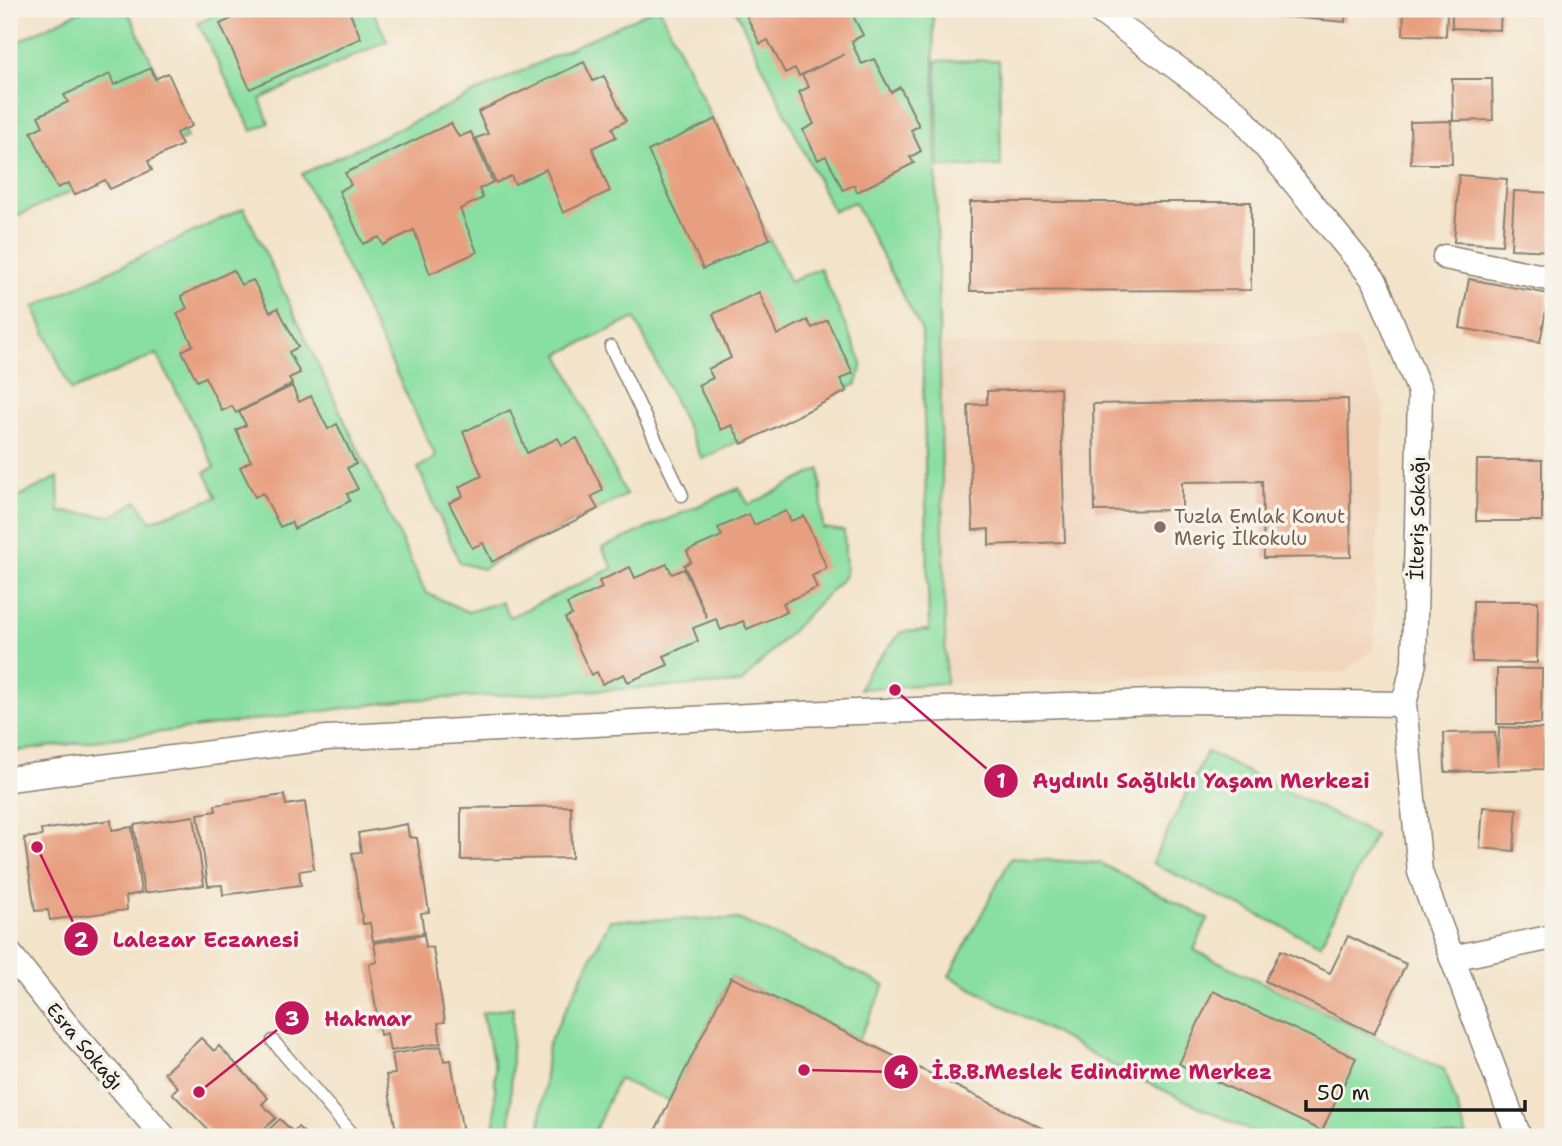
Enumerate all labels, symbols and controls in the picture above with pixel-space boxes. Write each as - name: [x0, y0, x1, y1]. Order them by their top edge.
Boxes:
- street label: İlteriş Sokağı: [1404, 456, 1431, 580]
- place label: Tuzla Emlak Konut Meriç İlkokulu: [1174, 504, 1345, 551]
- marker: Tuzla Emlak Konut Meriç İlkokulu: [1152, 519, 1168, 535]
- callout: Aydınlı Sağlıklı Yaşam Merkezi: [983, 760, 1384, 802]
- text: 1: [996, 767, 1006, 795]
- text: Aydınlı Sağlıklı Yaşam Merkezi: [1032, 767, 1370, 795]
- callout: Lalezar Eczanesi: [64, 918, 313, 960]
- text: 2: [74, 926, 89, 954]
- text: Lalezar Eczanesi: [113, 926, 299, 954]
- street label: Esra Sokağı: [41, 997, 129, 1095]
- callout: Hakmar: [275, 997, 425, 1039]
- text: 3: [285, 1005, 299, 1033]
- text: Hakmar: [324, 1005, 412, 1033]
- callout: İ.B.B.Meslek Edindirme Merkez: [883, 1051, 1287, 1093]
- text: 4: [894, 1058, 909, 1086]
- text: İ.B.B.Meslek Edindirme Merkez: [932, 1058, 1272, 1086]
- scale bar: [1306, 1069, 1525, 1113]
- text: 50 m: [1317, 1079, 1370, 1107]

